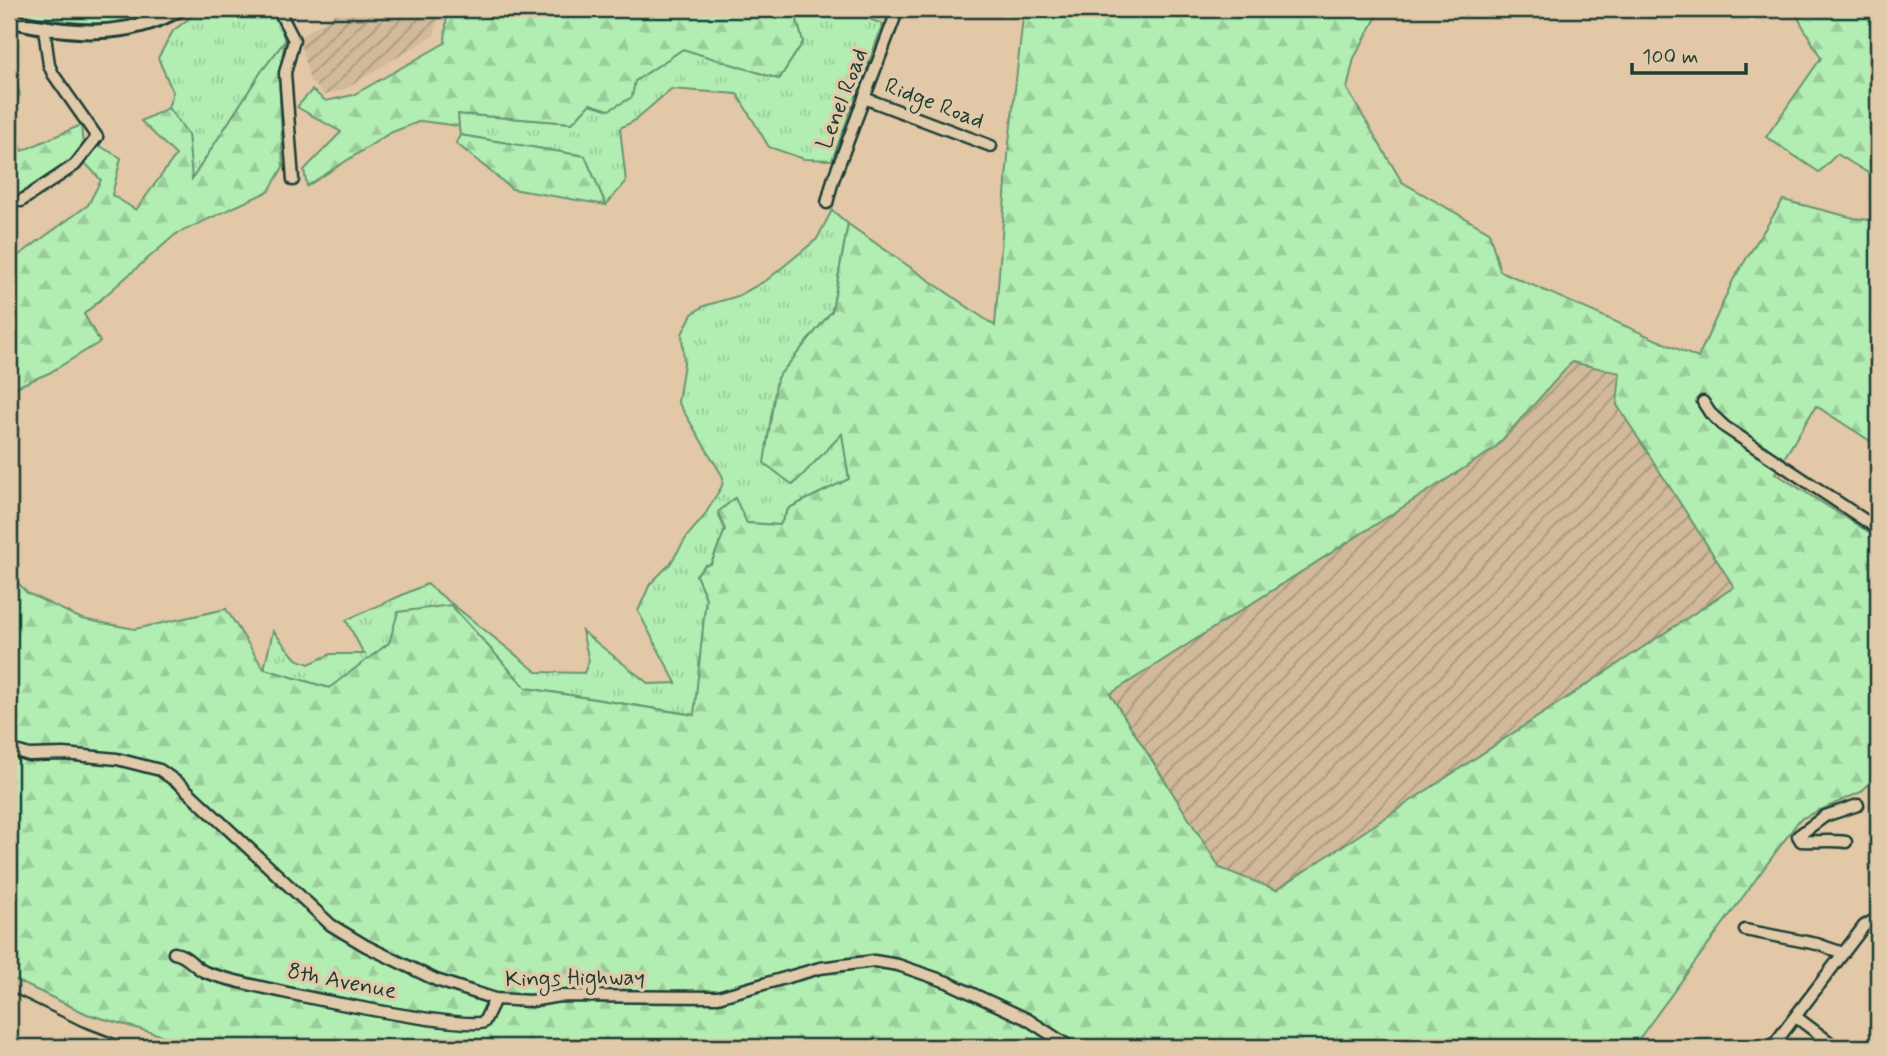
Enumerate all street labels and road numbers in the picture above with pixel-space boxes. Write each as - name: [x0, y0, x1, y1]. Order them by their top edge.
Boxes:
- street label: Lenel Road: [810, 44, 876, 154]
- street label: Ridge Road: [879, 71, 988, 139]
- street label: 8th Avenue: [285, 957, 399, 1007]
- street label: Kings Highway: [505, 963, 645, 997]

